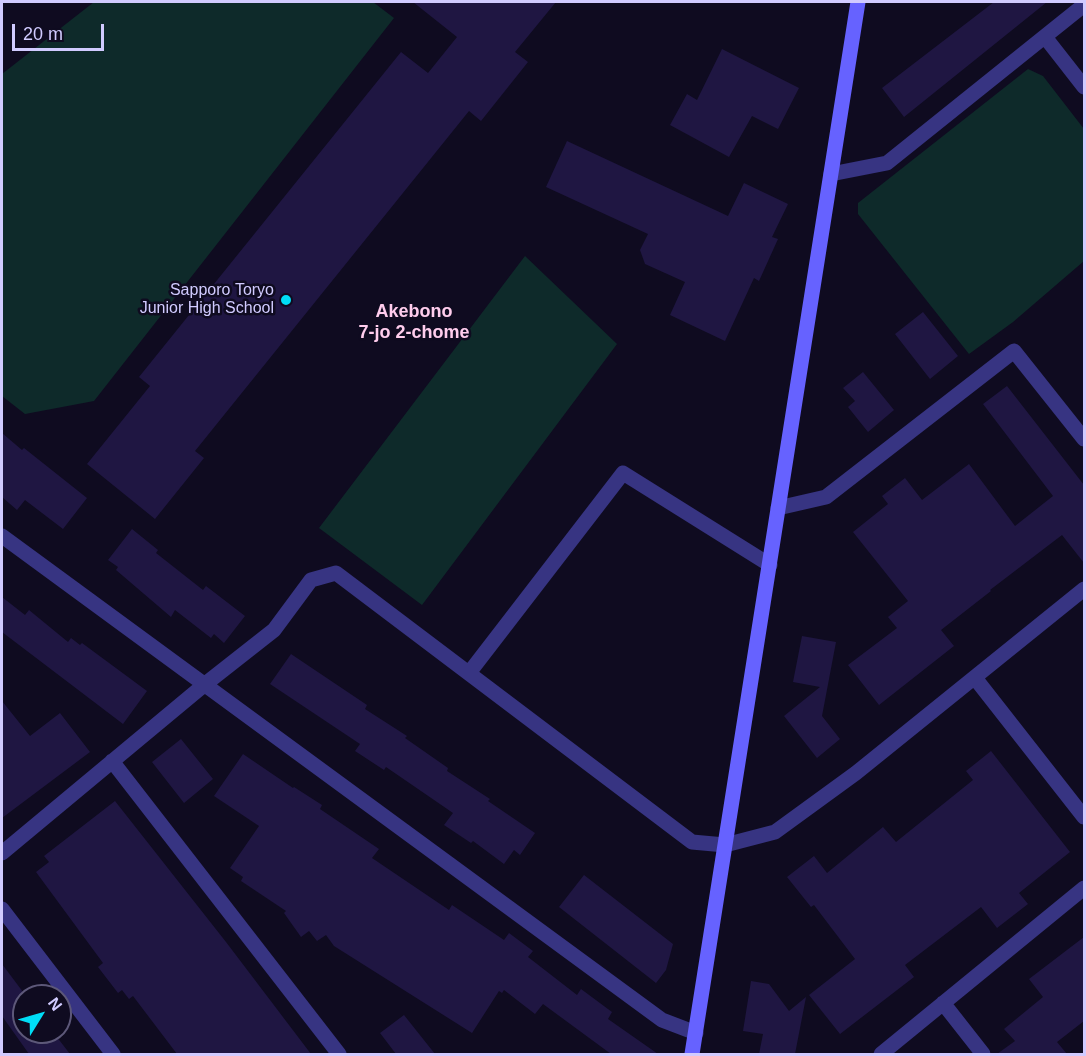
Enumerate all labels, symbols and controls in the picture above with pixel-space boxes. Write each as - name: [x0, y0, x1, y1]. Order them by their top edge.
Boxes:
- scale bar: [15, 12, 106, 50]
- text: 20 m: [23, 24, 63, 44]
- place label: Sapporo Toryo Junior High School: [140, 281, 274, 319]
- marker: Sapporo Toryo Junior High School: [279, 293, 293, 307]
- district label: Akebono 7-jo 2-chome: [358, 301, 470, 344]
- north arrow: [12, 984, 72, 1044]
- text: N: [45, 994, 65, 1014]

